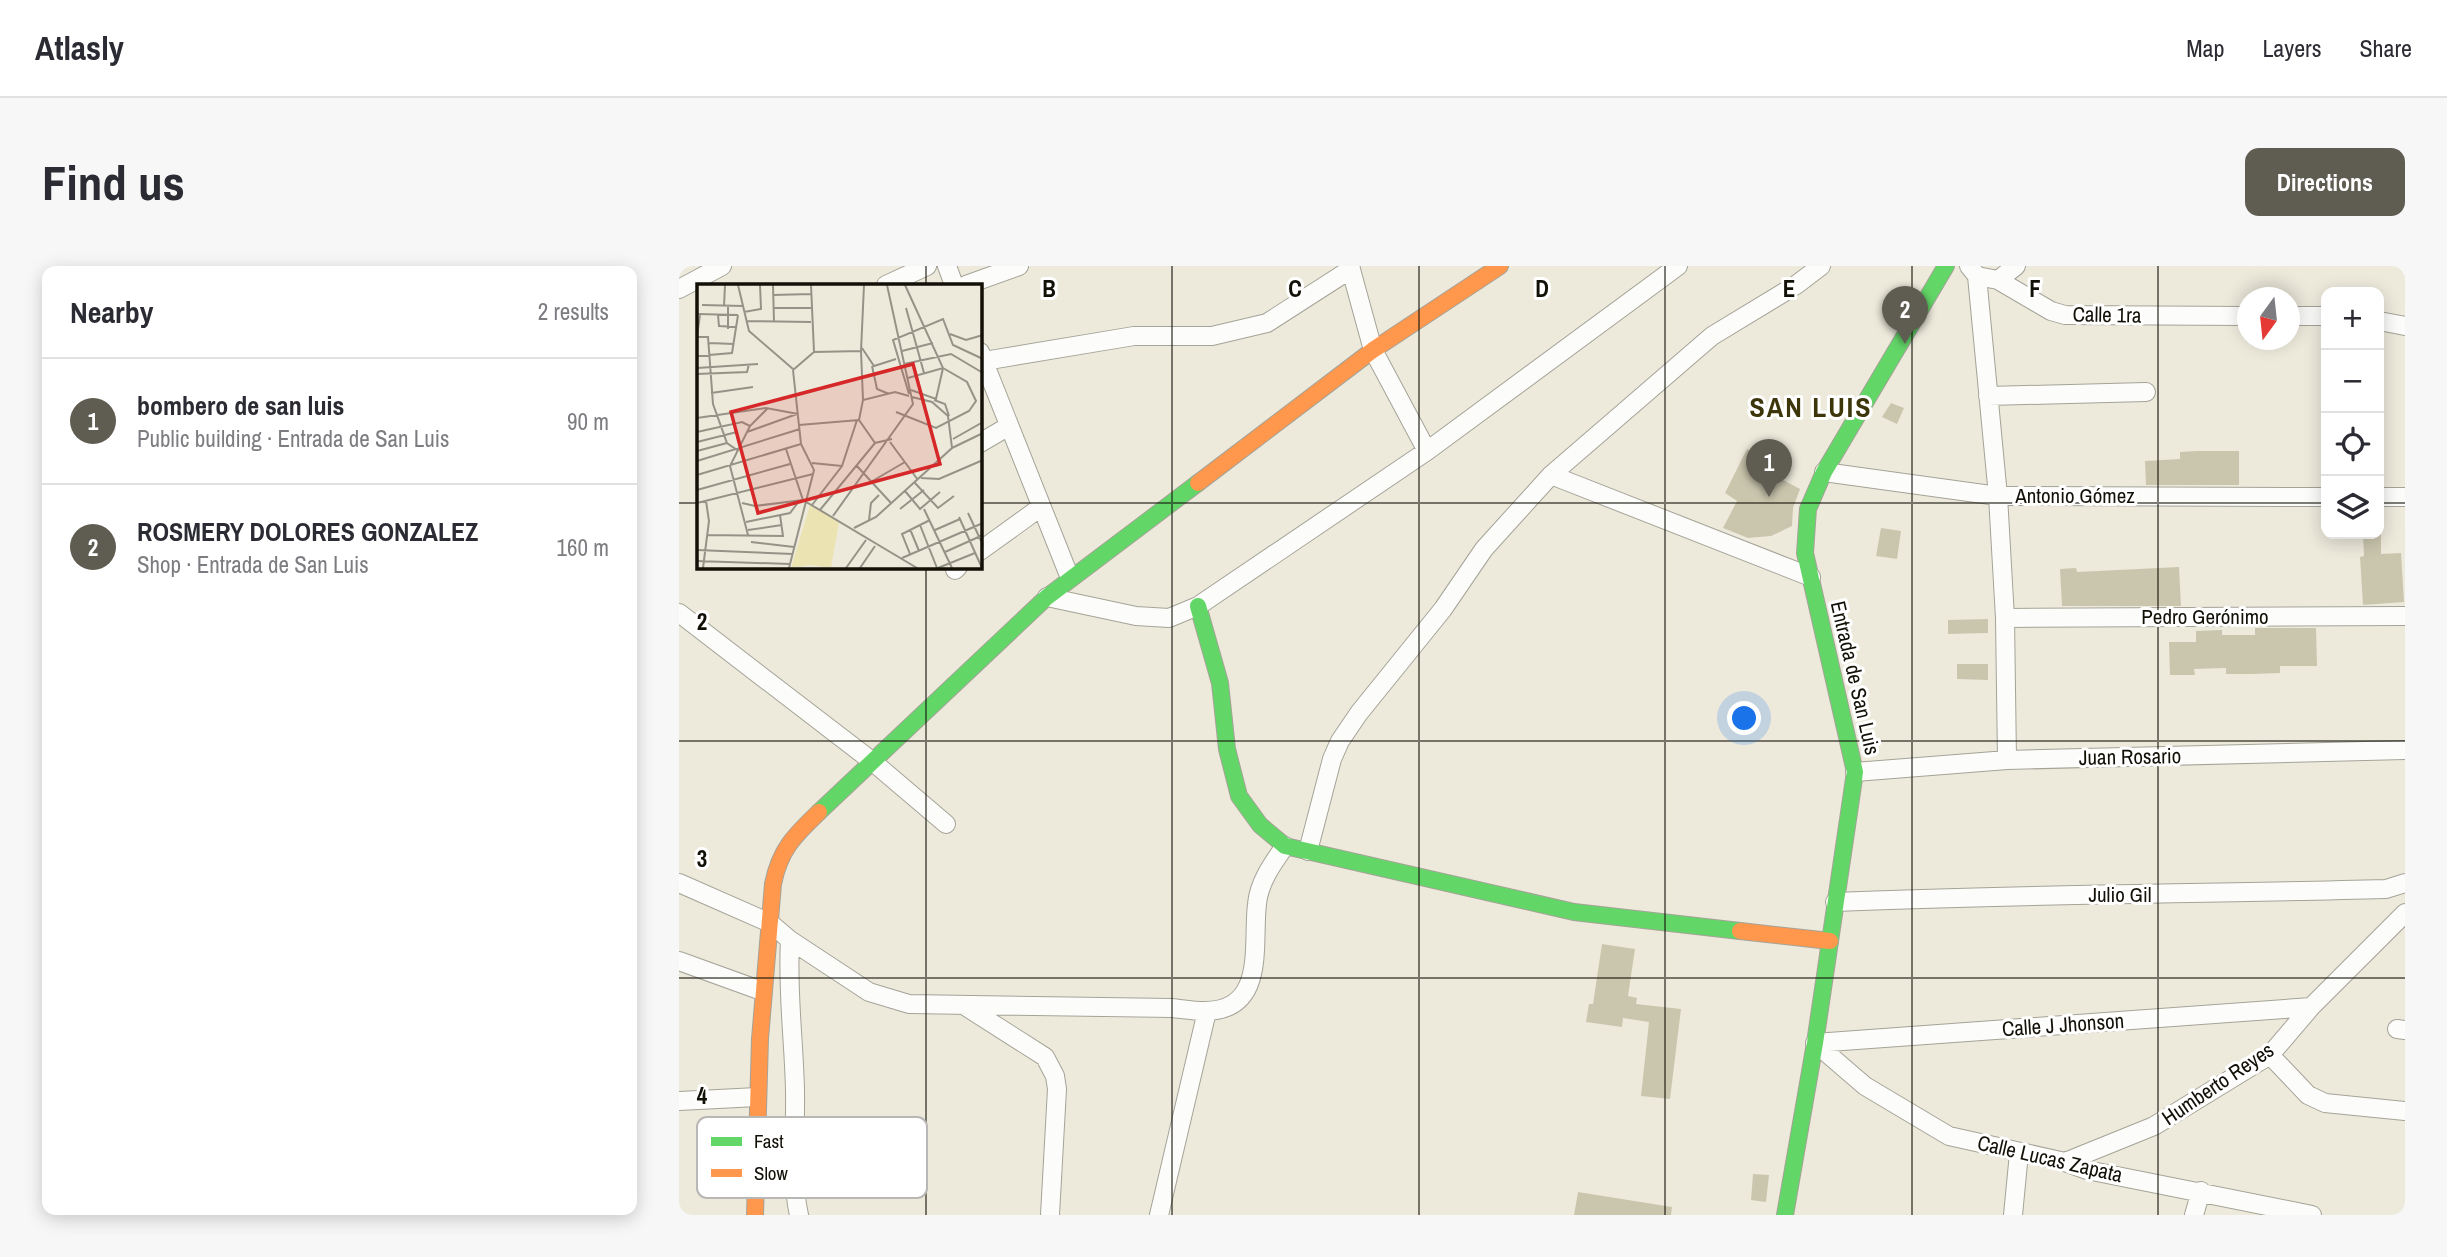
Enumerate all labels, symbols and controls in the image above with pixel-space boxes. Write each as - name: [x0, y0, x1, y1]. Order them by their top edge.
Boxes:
- text: Atlasly: [35, 26, 124, 70]
- text: Map: [2186, 32, 2224, 64]
- text: Layers: [2262, 32, 2321, 64]
- text: Share: [2359, 32, 2412, 64]
- button: Directions: [2245, 148, 2405, 216]
- text: Find us: [42, 149, 185, 215]
- text: B: [1042, 273, 1056, 304]
- text: C: [1288, 273, 1302, 304]
- text: D: [1535, 273, 1549, 304]
- text: E: [1783, 273, 1795, 304]
- text: F: [2029, 273, 2041, 304]
- inset map: [697, 284, 982, 569]
- pin: 2: [1882, 286, 1928, 344]
- north arrow: [2237, 287, 2300, 350]
- map controls: [2321, 287, 2384, 539]
- button: +: [2321, 287, 2384, 350]
- text: Nearby: [70, 292, 153, 332]
- text: 2 results: [538, 296, 609, 327]
- street label: Calle 1ra: [2072, 299, 2142, 330]
- button: −: [2321, 350, 2384, 413]
- text: bombero de san luis: [137, 388, 344, 423]
- district label: SAN LUIS: [1749, 388, 1873, 426]
- text: 1: [88, 406, 98, 437]
- text: 90 m: [567, 406, 609, 437]
- button: locate: [2321, 413, 2384, 476]
- text: Public building · Entrada de San Luis: [137, 423, 449, 454]
- pin: 1: [1746, 439, 1792, 497]
- button: layers: [2321, 476, 2384, 539]
- street label: Antonio Gómez: [2014, 481, 2135, 510]
- text: ROSMERY DOLORES GONZALEZ: [137, 514, 478, 549]
- text: 2: [88, 532, 98, 563]
- text: 160 m: [557, 532, 609, 563]
- text: Shop · Entrada de San Luis: [137, 549, 369, 580]
- street label: Entrada de San Luis: [1824, 598, 1887, 758]
- street label: Pedro Gerónimo: [2141, 602, 2269, 631]
- text: 2: [697, 606, 707, 637]
- your location: [1727, 701, 1761, 735]
- street label: Juan Rosario: [2079, 741, 2181, 772]
- text: 3: [697, 843, 707, 874]
- street label: Julio Gil: [2088, 880, 2152, 909]
- street label: Calle J Jhonson: [2001, 1006, 2125, 1043]
- street label: Humberto Reyes: [2156, 1035, 2279, 1132]
- text: 4: [697, 1080, 708, 1111]
- legend: [697, 1117, 927, 1198]
- text: Fast: [754, 1128, 784, 1154]
- street label: Calle Lucas Zapata: [1975, 1128, 2126, 1189]
- text: Slow: [754, 1160, 789, 1186]

